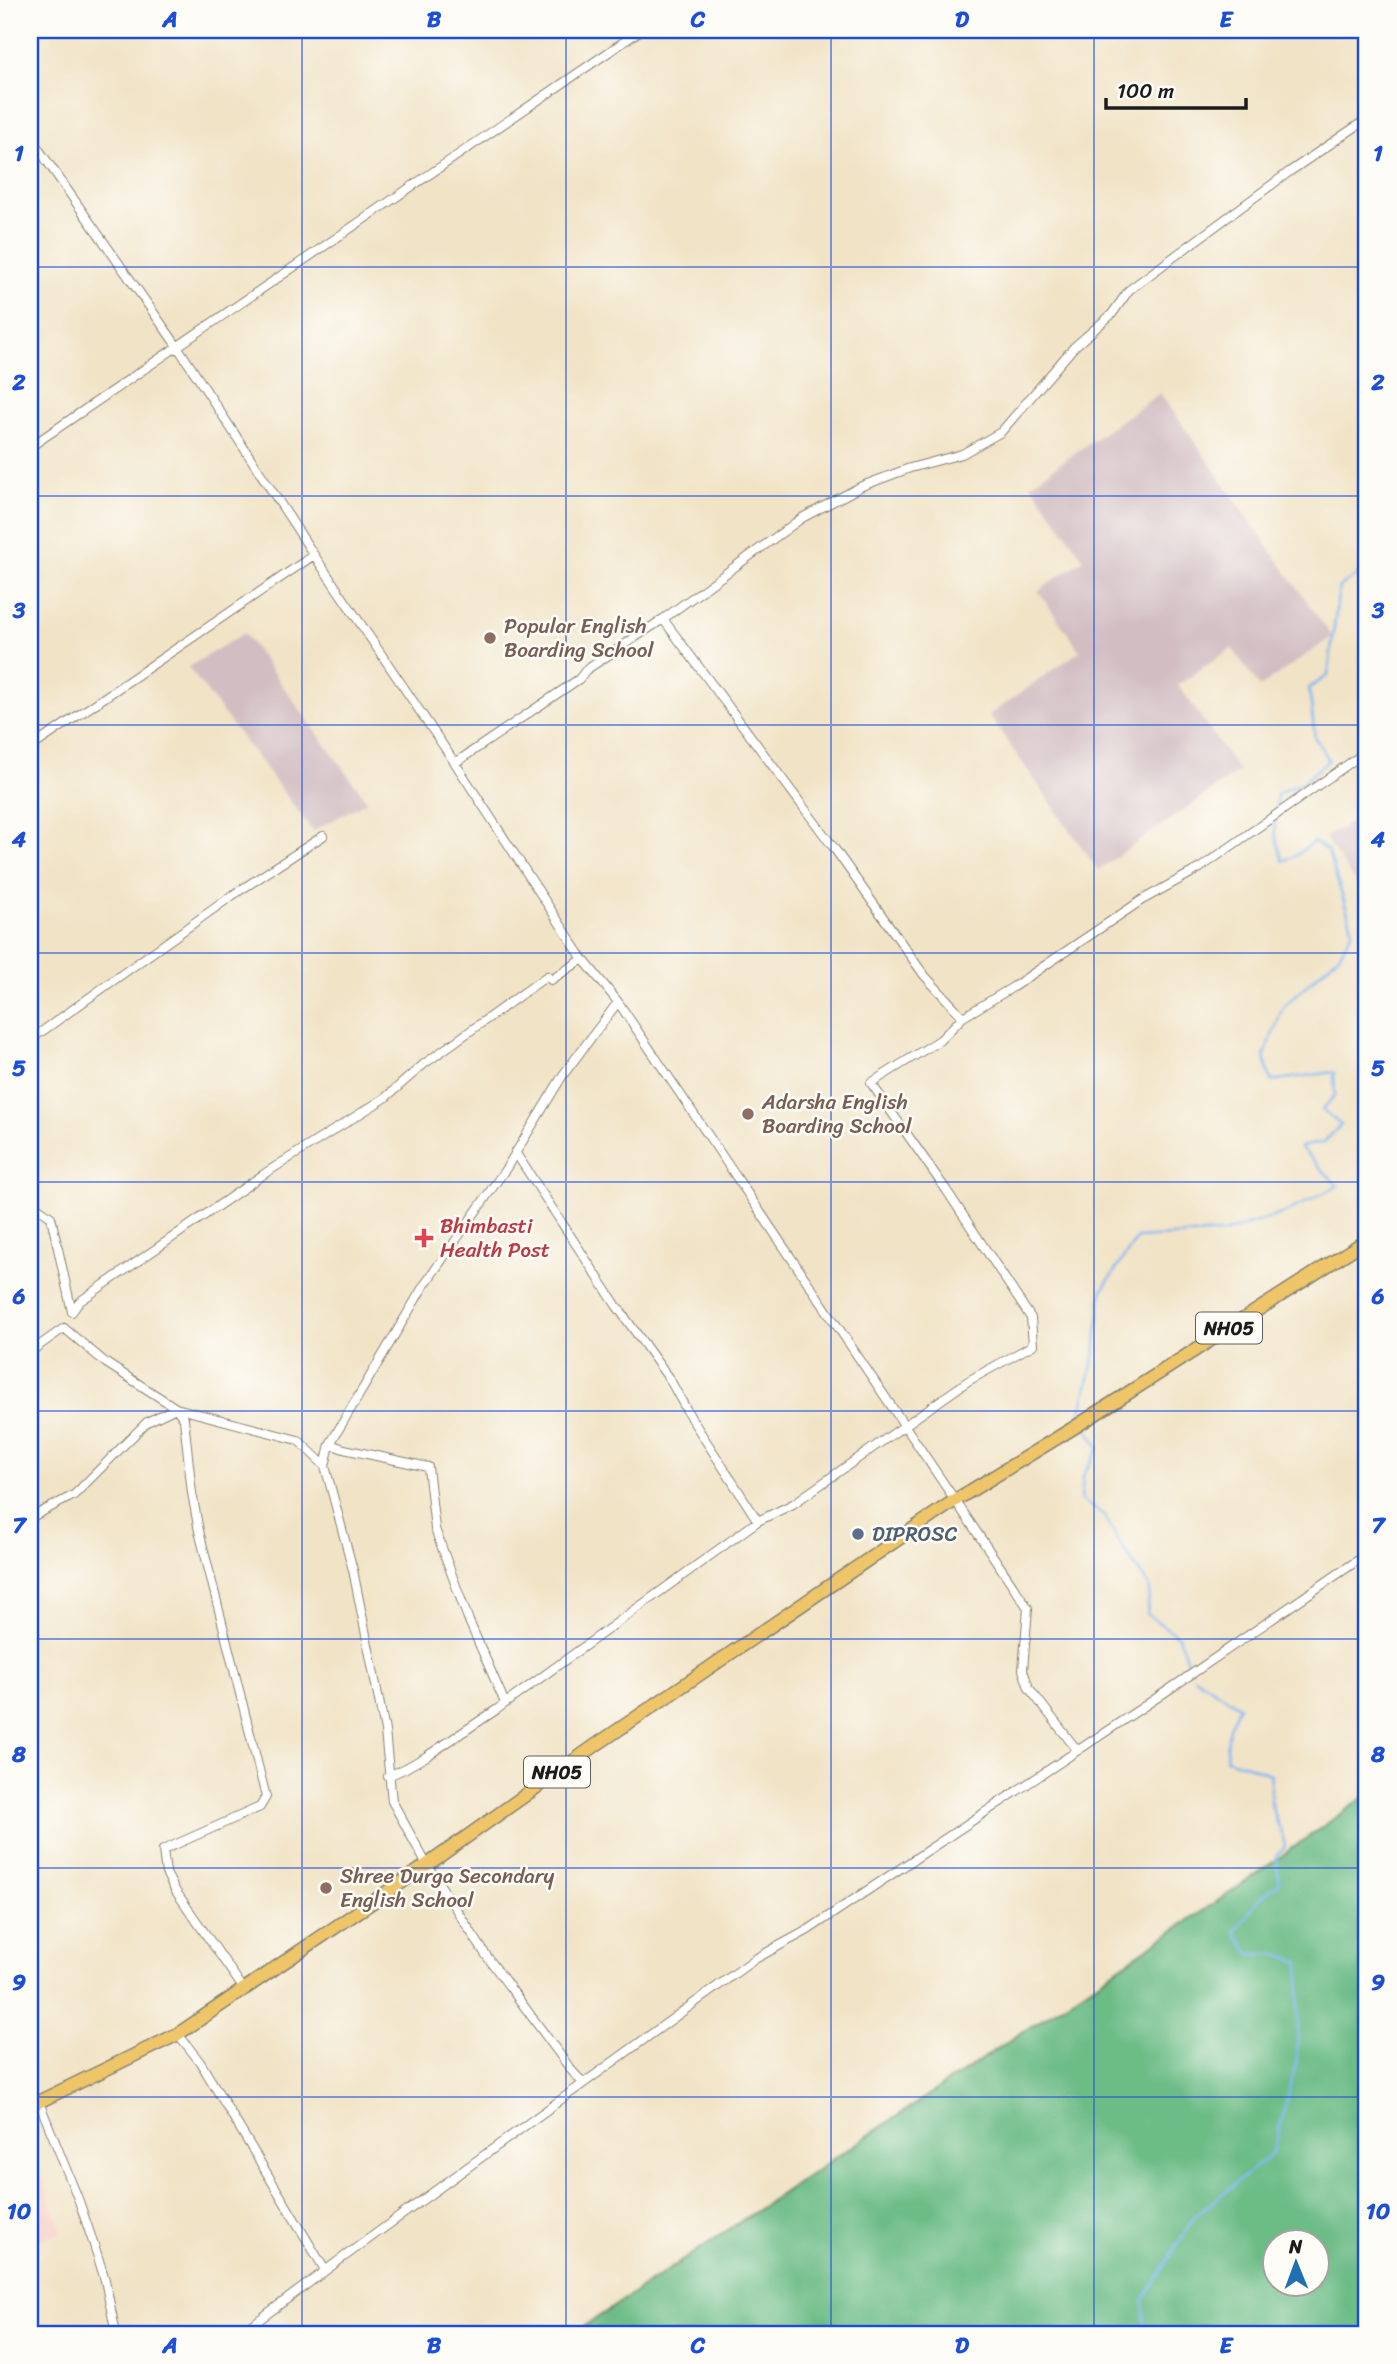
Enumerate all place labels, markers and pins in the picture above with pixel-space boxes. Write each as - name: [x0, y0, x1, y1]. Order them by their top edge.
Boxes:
- place label: Popular English Boarding School: [504, 607, 654, 669]
- marker: Popular English Boarding School: [482, 630, 498, 646]
- place label: Adarsha English Boarding School: [761, 1083, 912, 1145]
- marker: Adarsha English Boarding School: [740, 1106, 756, 1122]
- place label: Bhimbasti Health Post: [440, 1207, 550, 1269]
- marker: Bhimbasti Health Post: [414, 1228, 434, 1248]
- place label: DIPROSC: [872, 1515, 958, 1553]
- marker: DIPROSC: [850, 1526, 866, 1542]
- place label: Shree Durga Secondary English School: [340, 1857, 554, 1919]
- marker: Shree Durga Secondary English School: [318, 1880, 334, 1896]

